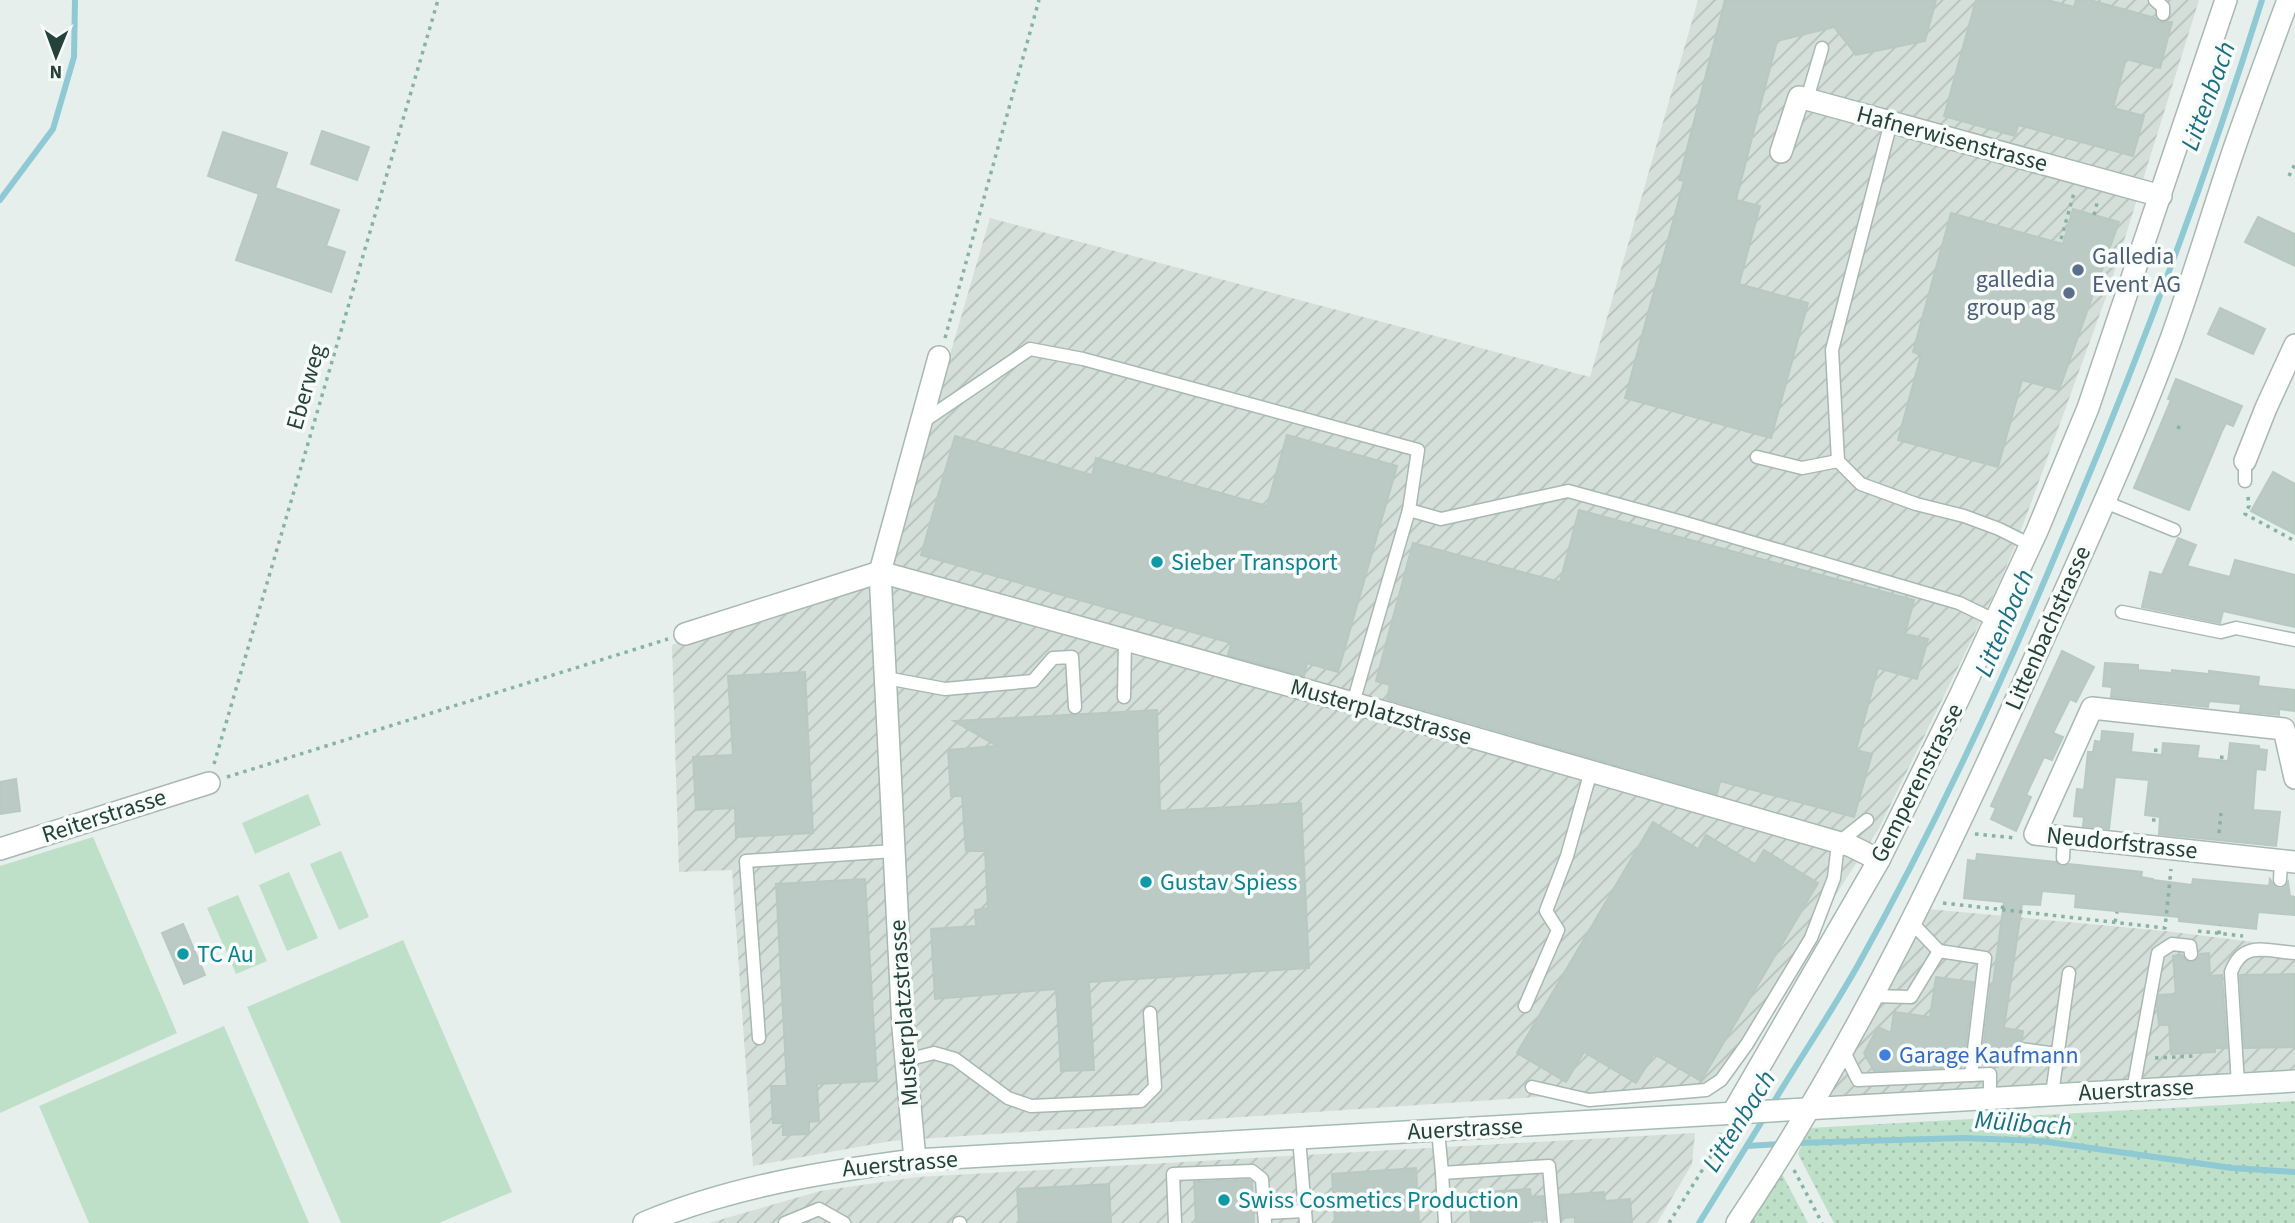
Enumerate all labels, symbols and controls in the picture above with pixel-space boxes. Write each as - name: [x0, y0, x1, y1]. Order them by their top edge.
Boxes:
- north arrow: [21, 21, 91, 91]
- water label: Littenbach: [2171, 36, 2245, 156]
- text: N: [49, 58, 62, 85]
- street label: Hafnerwisenstrasse: [1853, 97, 2051, 181]
- place label: Galledia Event AG: [2092, 239, 2181, 302]
- place label: galledia group ag: [1966, 262, 2055, 325]
- marker: Galledia Event AG: [2070, 262, 2086, 278]
- marker: galledia group ag: [2061, 285, 2077, 301]
- street label: Eberweg: [277, 340, 335, 434]
- street label: Littenbachstrasse: [1996, 540, 2100, 716]
- place label: Sieber Transport: [1171, 545, 1338, 580]
- marker: Sieber Transport: [1149, 554, 1165, 570]
- water label: Littenbach: [1965, 563, 2043, 683]
- street label: Musterplatzstrasse: [1286, 669, 1476, 755]
- street label: Gemperenstrasse: [1862, 697, 1972, 869]
- street label: Reiterstrasse: [37, 779, 171, 853]
- street label: Neudorfstrasse: [2045, 818, 2199, 868]
- place label: Gustav Spiess: [1160, 865, 1297, 900]
- marker: Gustav Spiess: [1138, 874, 1154, 890]
- street label: Musterplatzstrasse: [880, 918, 928, 1108]
- place label: TC Au: [197, 937, 254, 972]
- marker: TC Au: [175, 946, 191, 962]
- place label: Garage Kaufmann: [1899, 1038, 2079, 1073]
- marker: Garage Kaufmann: [1877, 1047, 1893, 1063]
- water label: Littenbach: [1693, 1063, 1785, 1179]
- street label: Auerstrasse: [2077, 1069, 2195, 1111]
- water label: Mülibach: [1973, 1101, 2073, 1145]
- street label: Auerstrasse: [1406, 1108, 1524, 1150]
- street label: Auerstrasse: [841, 1142, 959, 1186]
- place label: Swiss Cosmetics Production: [1238, 1183, 1519, 1218]
- marker: Swiss Cosmetics Production: [1216, 1192, 1232, 1208]

